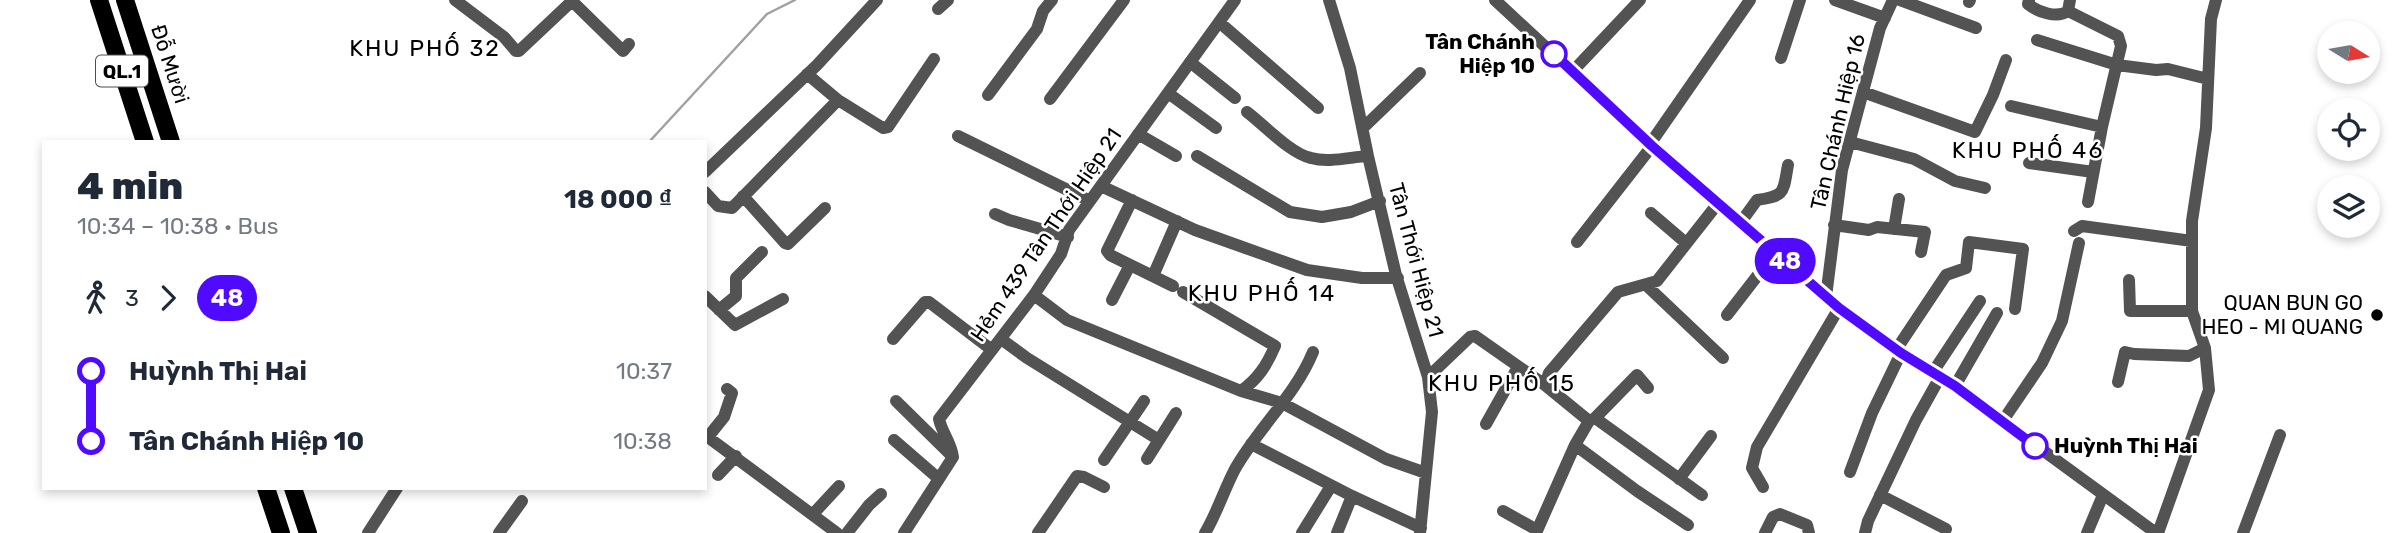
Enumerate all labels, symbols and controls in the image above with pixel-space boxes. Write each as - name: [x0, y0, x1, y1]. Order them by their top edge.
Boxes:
- street label: Đỗ Mười: [146, 21, 195, 106]
- north arrow: [2317, 21, 2380, 84]
- map controls: [2317, 21, 2380, 238]
- place label: Tân Chánh Hiệp 10: [1425, 29, 1535, 78]
- street label: Tân Chánh Hiệp 16: [1805, 31, 1870, 212]
- district label: KHU PHỐ 32: [349, 32, 501, 62]
- marker: Tân Chánh Hiệp 10: [1541, 41, 1567, 67]
- road number: QL.1: [96, 55, 148, 86]
- button: locate: [2317, 98, 2380, 161]
- street label: Hẻm 439 Tân Thới Hiệp 21: [965, 123, 1126, 346]
- district label: KHU PHỐ 46: [1952, 134, 2104, 164]
- text: 4 min: [77, 163, 183, 209]
- button: layers: [2317, 175, 2380, 238]
- street label: Tân Thới Hiệp 21: [1384, 180, 1449, 340]
- text: 18 000 ₫: [564, 184, 672, 215]
- text: 10:34 – 10:38 · Bus: [77, 212, 279, 240]
- line badge: 48: [1754, 238, 1816, 284]
- text: 48: [1769, 247, 1801, 275]
- district label: KHU PHỐ 14: [1188, 277, 1336, 307]
- icon: walk: [77, 279, 115, 317]
- icon: forward: [149, 279, 187, 317]
- text: 3: [125, 284, 139, 312]
- text: 48: [211, 284, 243, 312]
- place label: QUAN BUN GO HEO - MI QUANG: [2202, 290, 2363, 339]
- marker: QUAN BUN GO HEO - MI QUANG: [2369, 307, 2385, 323]
- text: Huỳnh Thị Hai: [129, 356, 307, 387]
- text: 10:37: [616, 357, 672, 385]
- district label: KHU PHỐ 15: [1428, 367, 1576, 397]
- text: Tân Chánh Hiệp 10: [129, 426, 364, 457]
- text: 10:38: [613, 427, 672, 455]
- marker: Huỳnh Thị Hai: [2022, 433, 2048, 459]
- place label: Huỳnh Thị Hai: [2054, 433, 2198, 458]

